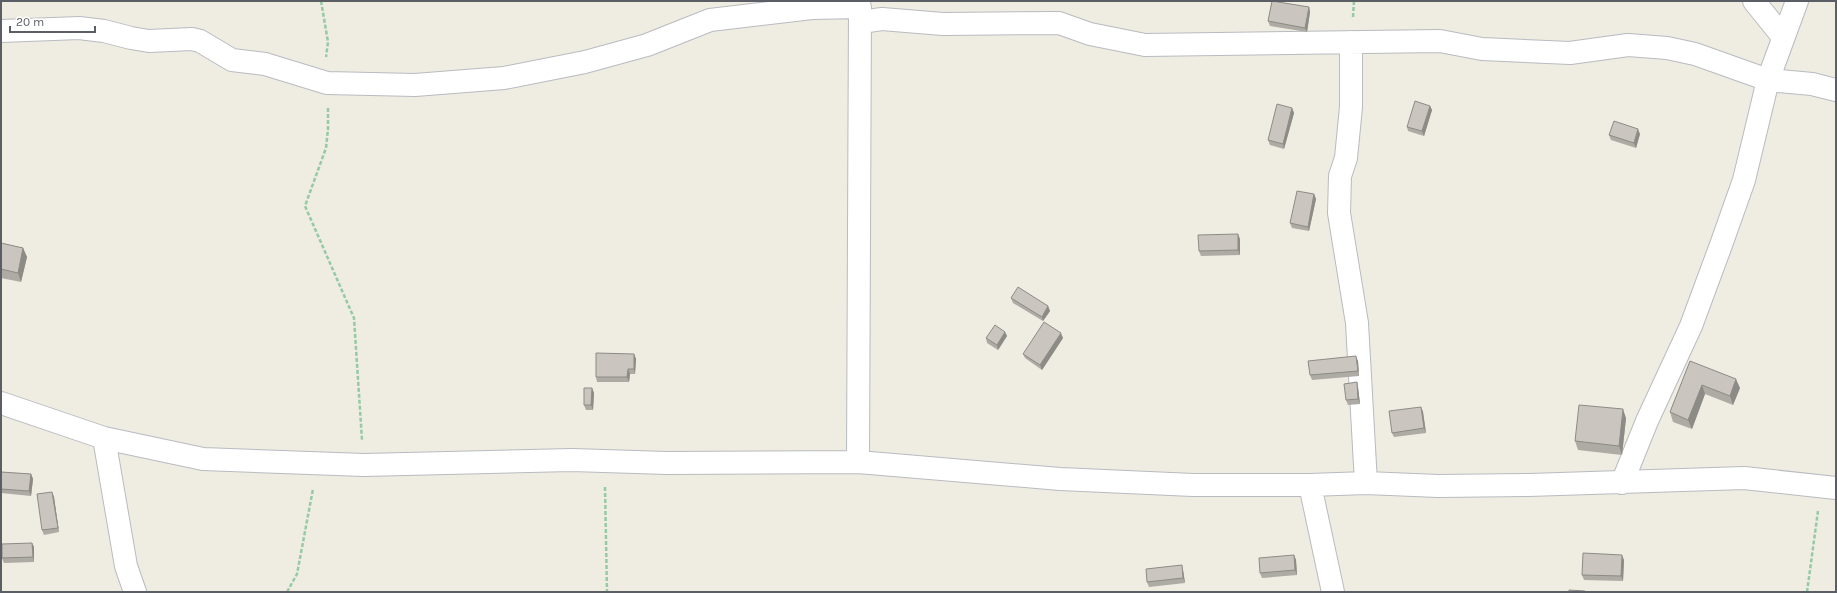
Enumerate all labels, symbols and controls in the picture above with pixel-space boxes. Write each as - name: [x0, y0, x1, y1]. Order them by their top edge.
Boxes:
- scale bar: [10, 8, 95, 34]
- text: 20 m: [16, 15, 44, 29]

